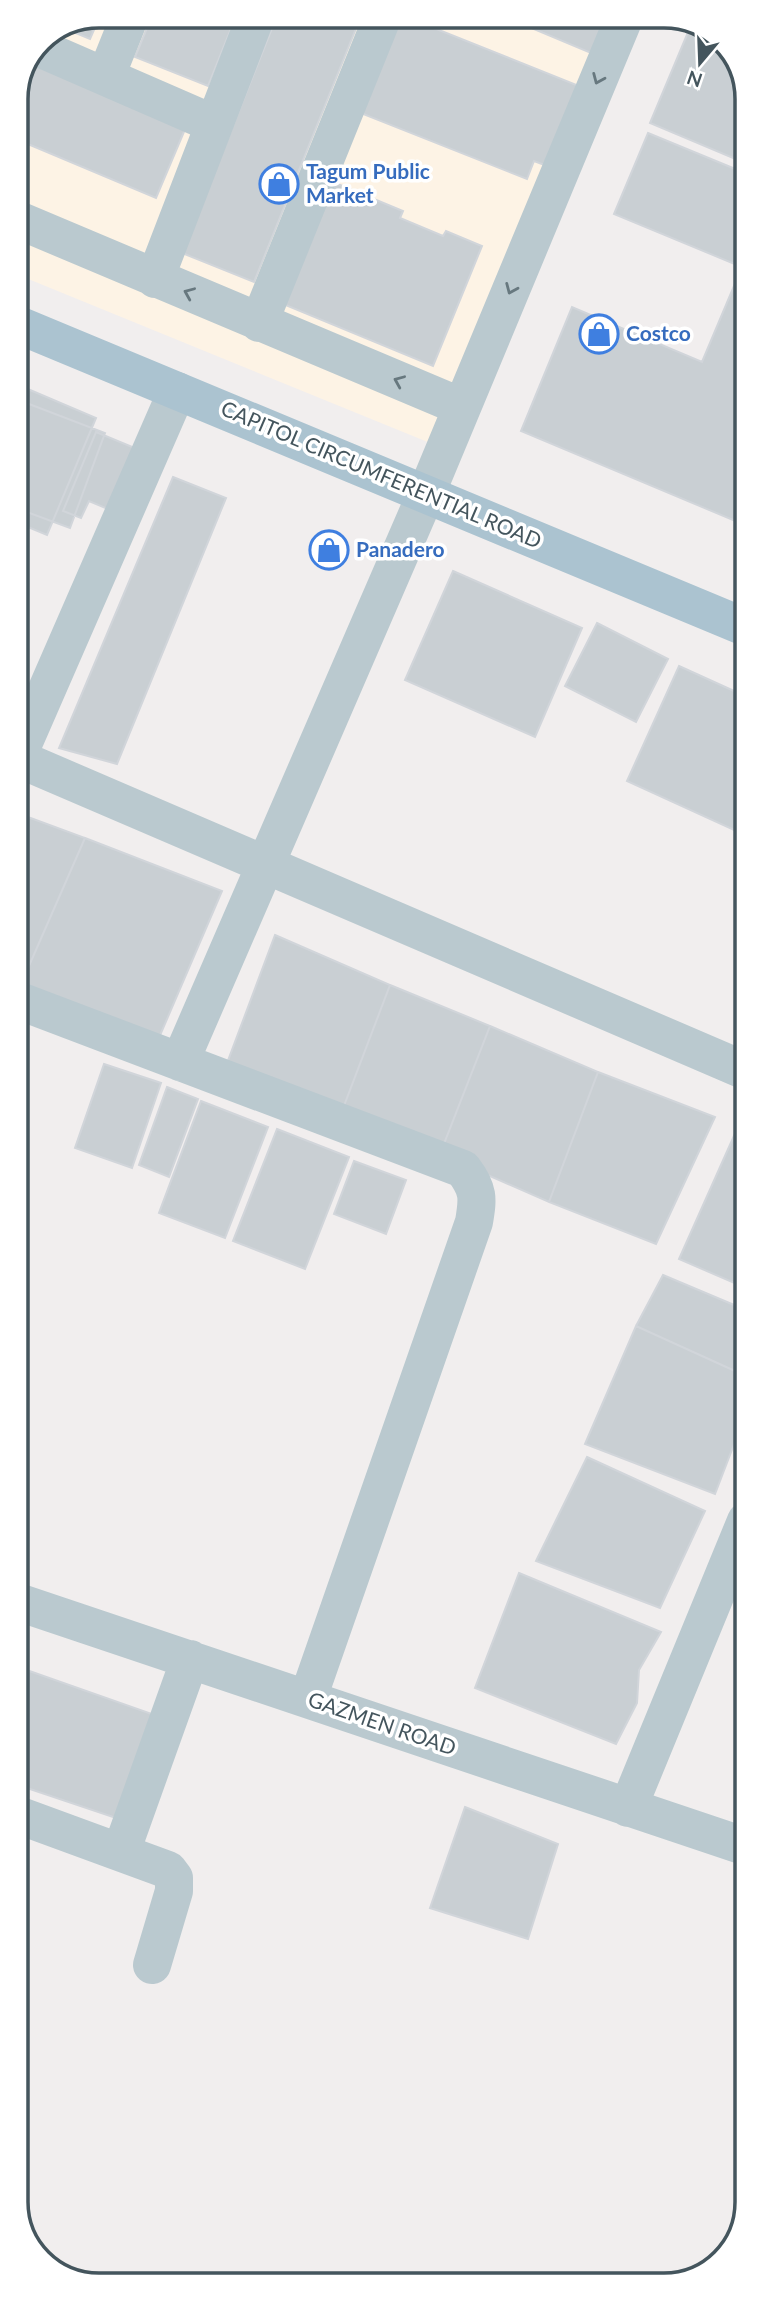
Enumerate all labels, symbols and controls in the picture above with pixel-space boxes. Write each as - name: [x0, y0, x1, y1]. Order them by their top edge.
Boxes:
- north arrow: [665, 28, 735, 98]
- text: N: [684, 66, 705, 93]
- one-way arrow: [593, 72, 607, 84]
- place label: Tagum Public Market: [306, 158, 430, 207]
- shop icon: Tagum Public Market: [258, 163, 300, 205]
- one-way arrow: [506, 282, 520, 294]
- one-way arrow: [184, 288, 196, 302]
- shop icon: Costco: [578, 313, 620, 355]
- place label: Costco: [626, 320, 691, 345]
- one-way arrow: [394, 375, 406, 389]
- street label: CAPITOL CIRCUMFERENTIAL ROAD: [218, 395, 546, 553]
- shop icon: Panadero: [308, 529, 350, 571]
- place label: Panadero: [356, 536, 445, 561]
- street label: GAZMEN ROAD: [305, 1686, 460, 1760]

